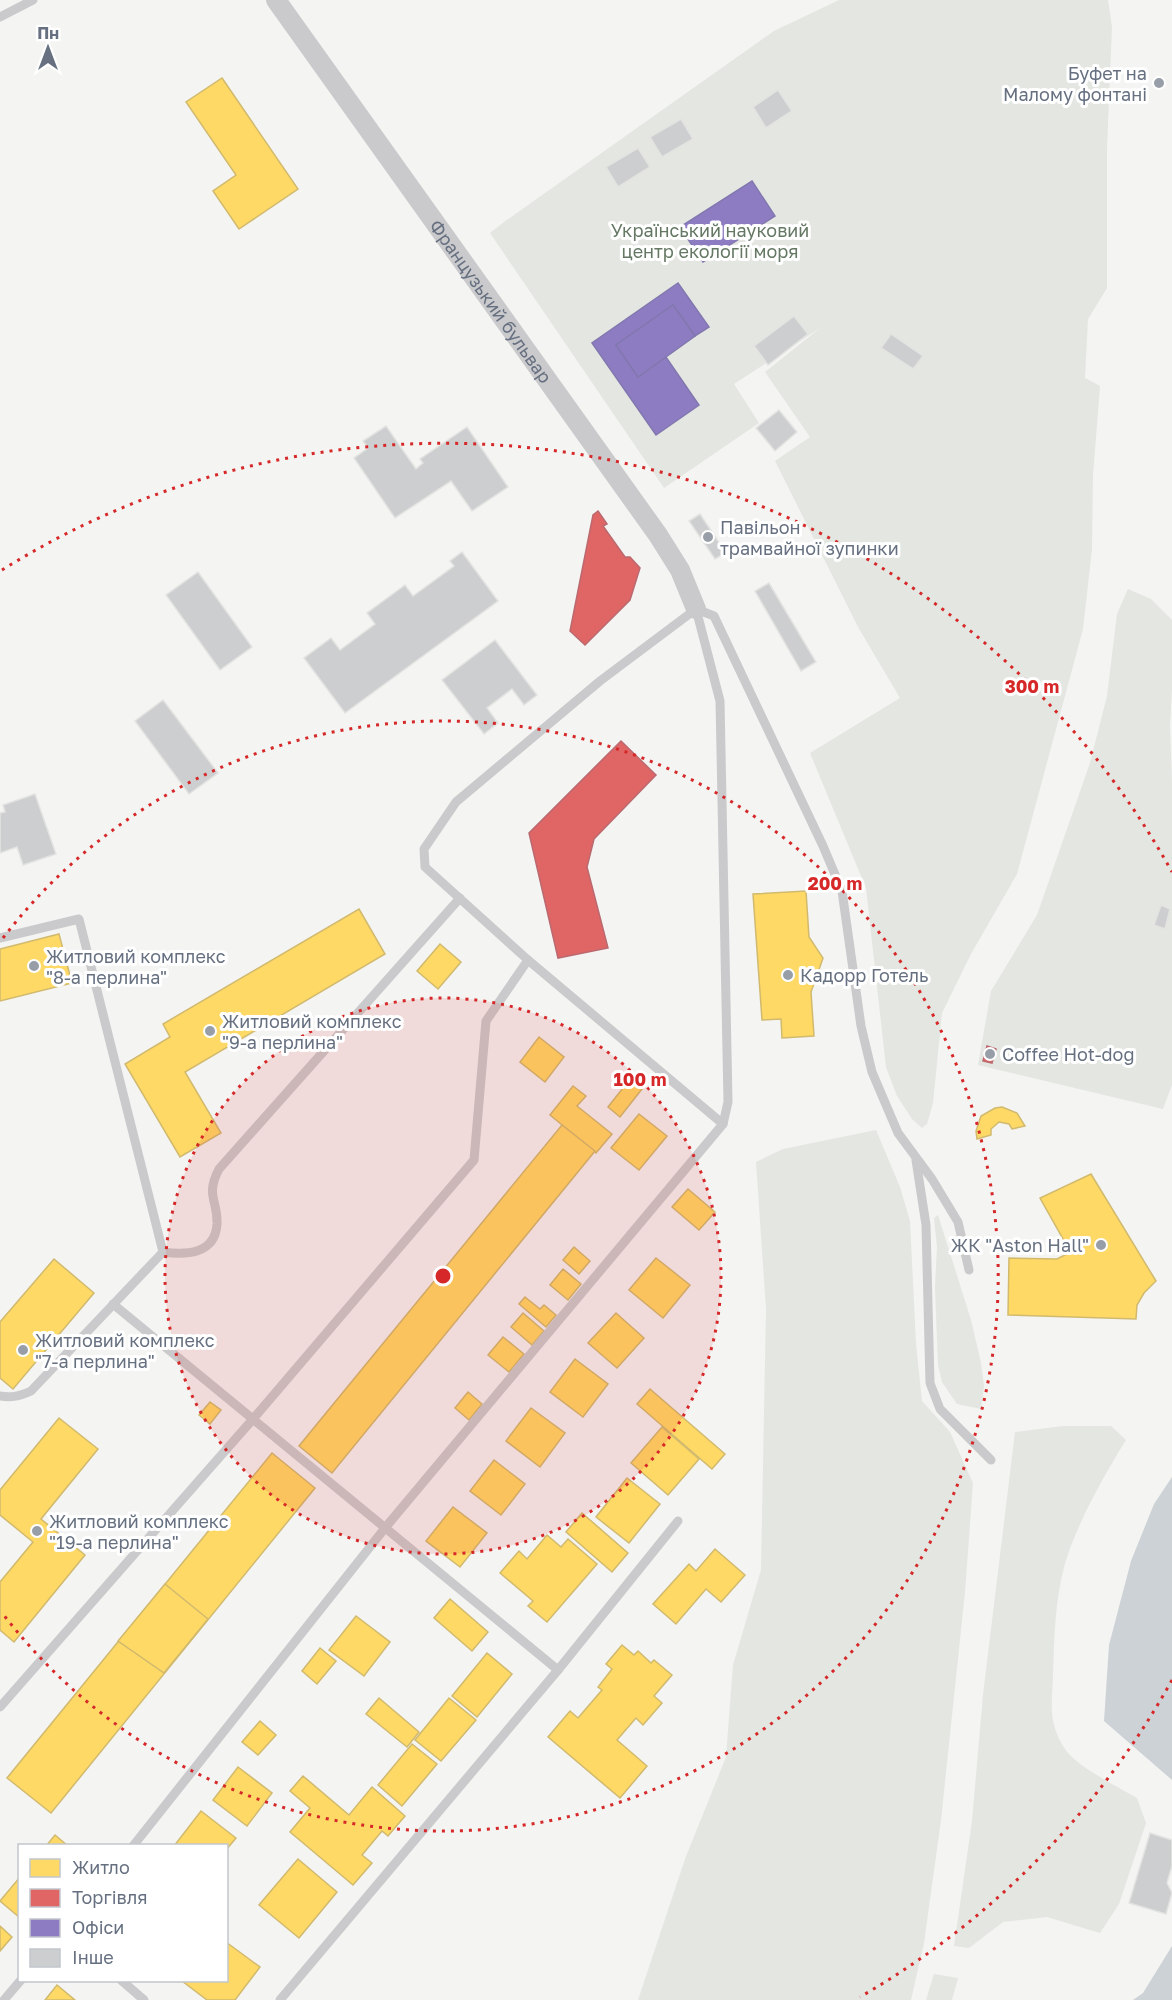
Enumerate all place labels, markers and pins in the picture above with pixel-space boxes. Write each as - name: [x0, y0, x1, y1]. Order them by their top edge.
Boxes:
- place label: Буфет на Малому фонтані: [1003, 62, 1147, 105]
- marker: Буфет на Малому фонтані: [1152, 76, 1166, 90]
- place label: Павільон трамвайної зупинки: [720, 516, 899, 559]
- marker: Павільон трамвайної зупинки: [701, 530, 715, 544]
- place label: Житловий комплекс "8-а перлина": [46, 945, 226, 988]
- marker: Житловий комплекс "8-а перлина": [27, 959, 41, 973]
- place label: Кадорр Готель: [800, 964, 929, 986]
- marker: Кадорр Готель: [781, 968, 795, 982]
- place label: Житловий комплекс "9-а перлина": [222, 1010, 402, 1053]
- marker: Житловий комплекс "9-а перлина": [203, 1024, 217, 1038]
- place label: Coffee Hot-dog: [1002, 1043, 1134, 1065]
- marker: Coffee Hot-dog: [983, 1047, 997, 1061]
- place label: ЖК "Aston Hall": [951, 1234, 1089, 1256]
- marker: ЖК "Aston Hall": [1094, 1238, 1108, 1252]
- centre of rings: [433, 1266, 453, 1286]
- place label: Житловий комплекс "7-а перлина": [35, 1329, 215, 1372]
- marker: Житловий комплекс "7-а перлина": [16, 1343, 30, 1357]
- place label: Житловий комплекс "19-а перлина": [49, 1510, 229, 1553]
- marker: Житловий комплекс "19-а перлина": [30, 1524, 44, 1538]

